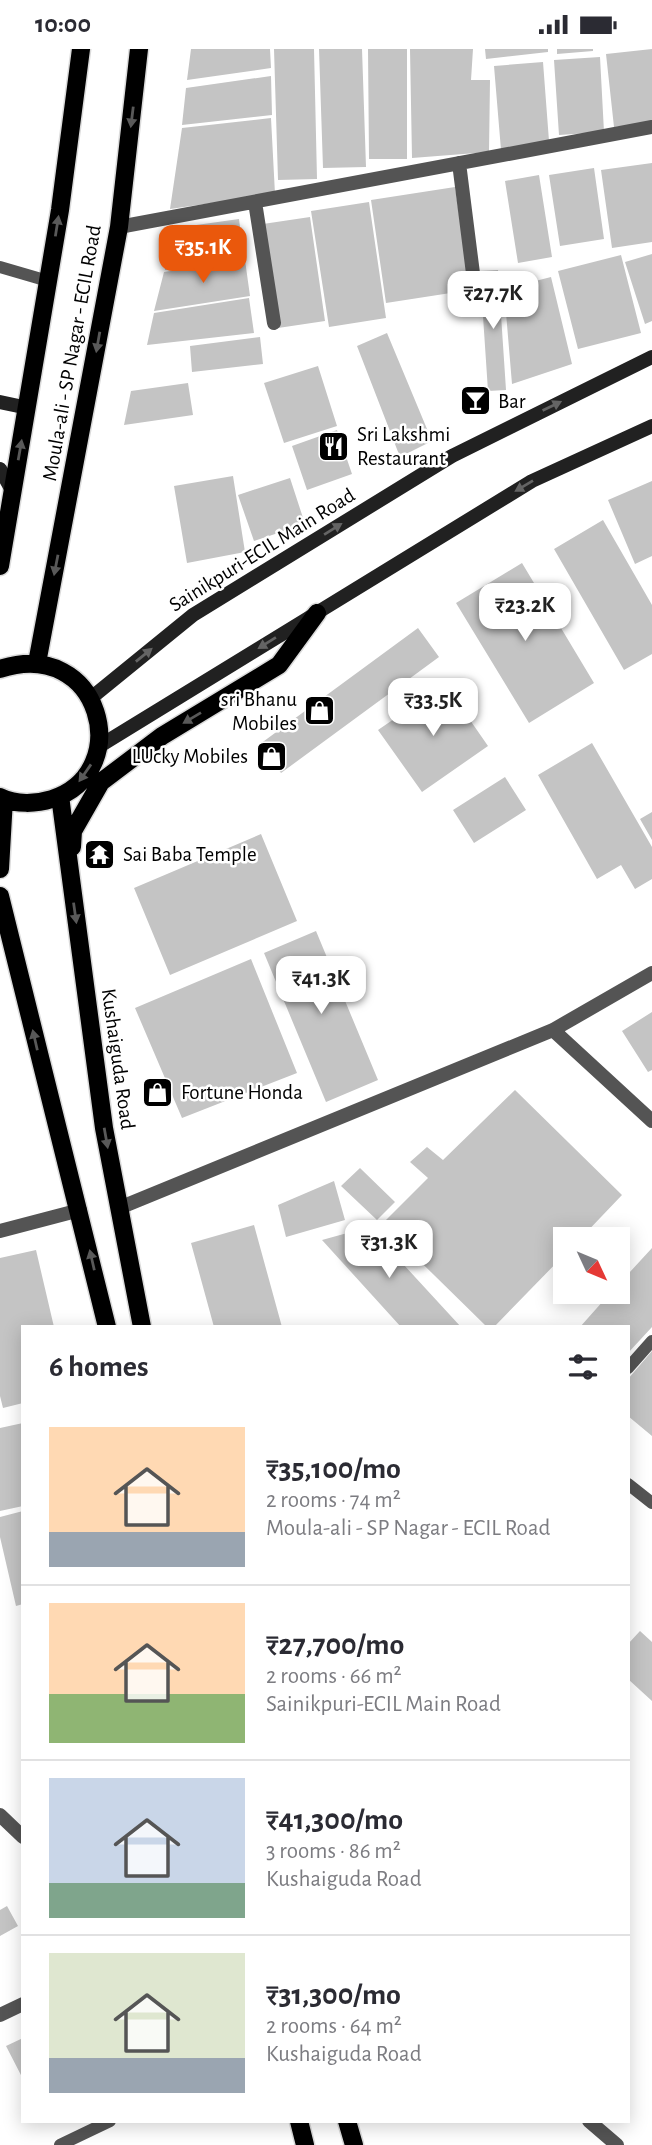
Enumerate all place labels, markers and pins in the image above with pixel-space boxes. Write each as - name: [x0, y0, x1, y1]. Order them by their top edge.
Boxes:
- pin: ₹35.1K: [146, 225, 260, 285]
- pin: ₹27.7K: [436, 271, 550, 331]
- bar icon: Bar: [458, 384, 492, 418]
- place label: Bar: [498, 391, 526, 412]
- place label: Sri Lakshmi Restaurant: [357, 424, 450, 469]
- restaurant icon: Sri Lakshmi Restaurant: [317, 429, 351, 463]
- pin: ₹23.2K: [468, 583, 582, 643]
- pin: ₹33.5K: [376, 679, 490, 738]
- place label: sri Bhanu Mobiles: [221, 689, 297, 734]
- shop icon: sri Bhanu Mobiles: [303, 694, 337, 728]
- shop icon: LUcky Mobiles: [254, 739, 288, 773]
- place label: LUcky Mobiles: [132, 746, 248, 767]
- temple icon: Sai Baba Temple: [83, 837, 117, 871]
- place label: Sai Baba Temple: [123, 844, 257, 865]
- pin: ₹41.3K: [264, 957, 378, 1016]
- shop icon: Fortune Honda: [141, 1075, 175, 1109]
- place label: Fortune Honda: [181, 1082, 303, 1103]
- pin: ₹31.3K: [332, 1221, 446, 1280]

